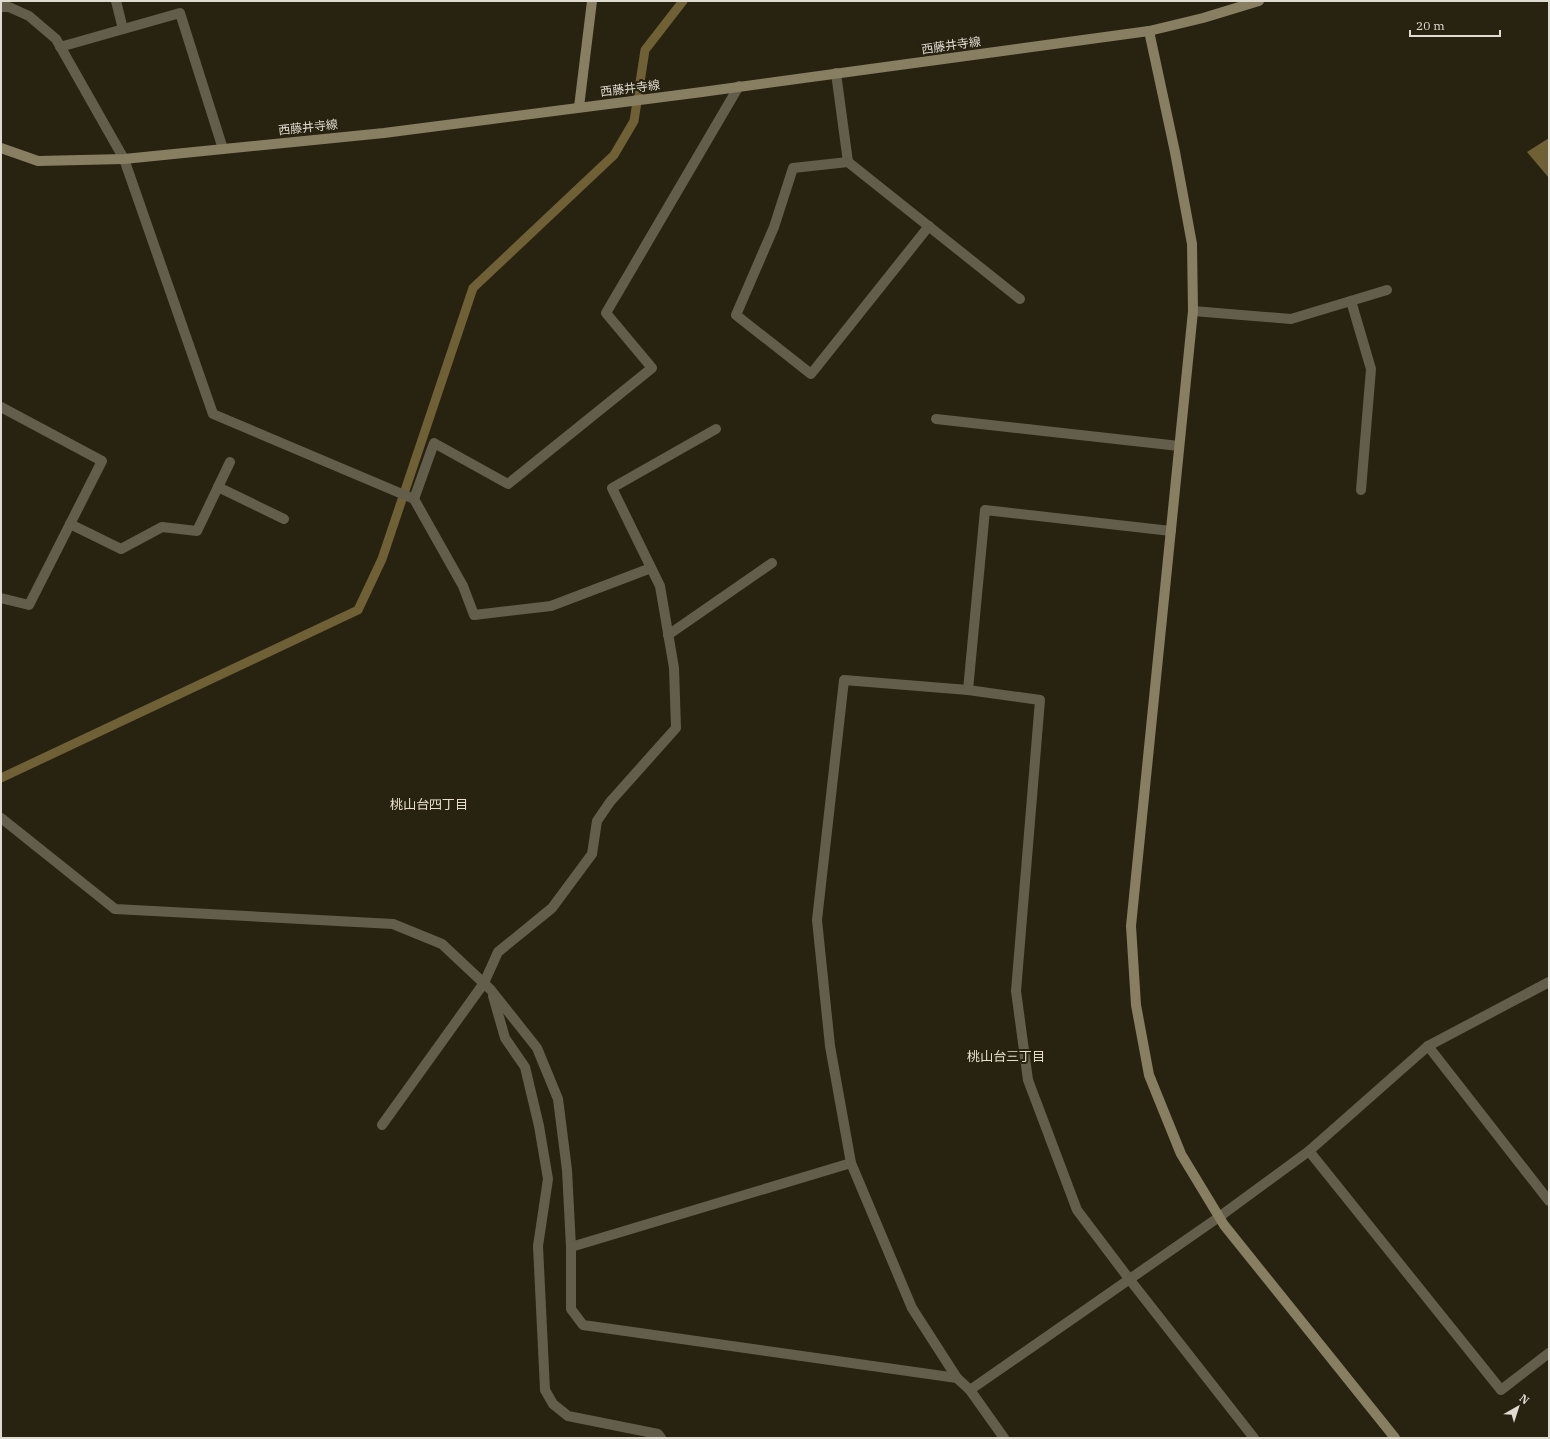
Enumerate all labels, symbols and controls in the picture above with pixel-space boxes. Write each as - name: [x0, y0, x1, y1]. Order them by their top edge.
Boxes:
- scale bar: [1410, 12, 1500, 38]
- text: 20 m: [1416, 18, 1445, 33]
- street label: 西藤井寺線: [920, 33, 982, 57]
- street label: 西藤井寺線: [599, 77, 661, 99]
- street label: 西藤井寺線: [277, 116, 339, 138]
- district label: 桃山台四丁目: [390, 796, 468, 813]
- district label: 桃山台三丁目: [967, 1048, 1045, 1065]
- north arrow: [1498, 1387, 1538, 1427]
- text: N: [1517, 1391, 1532, 1408]

